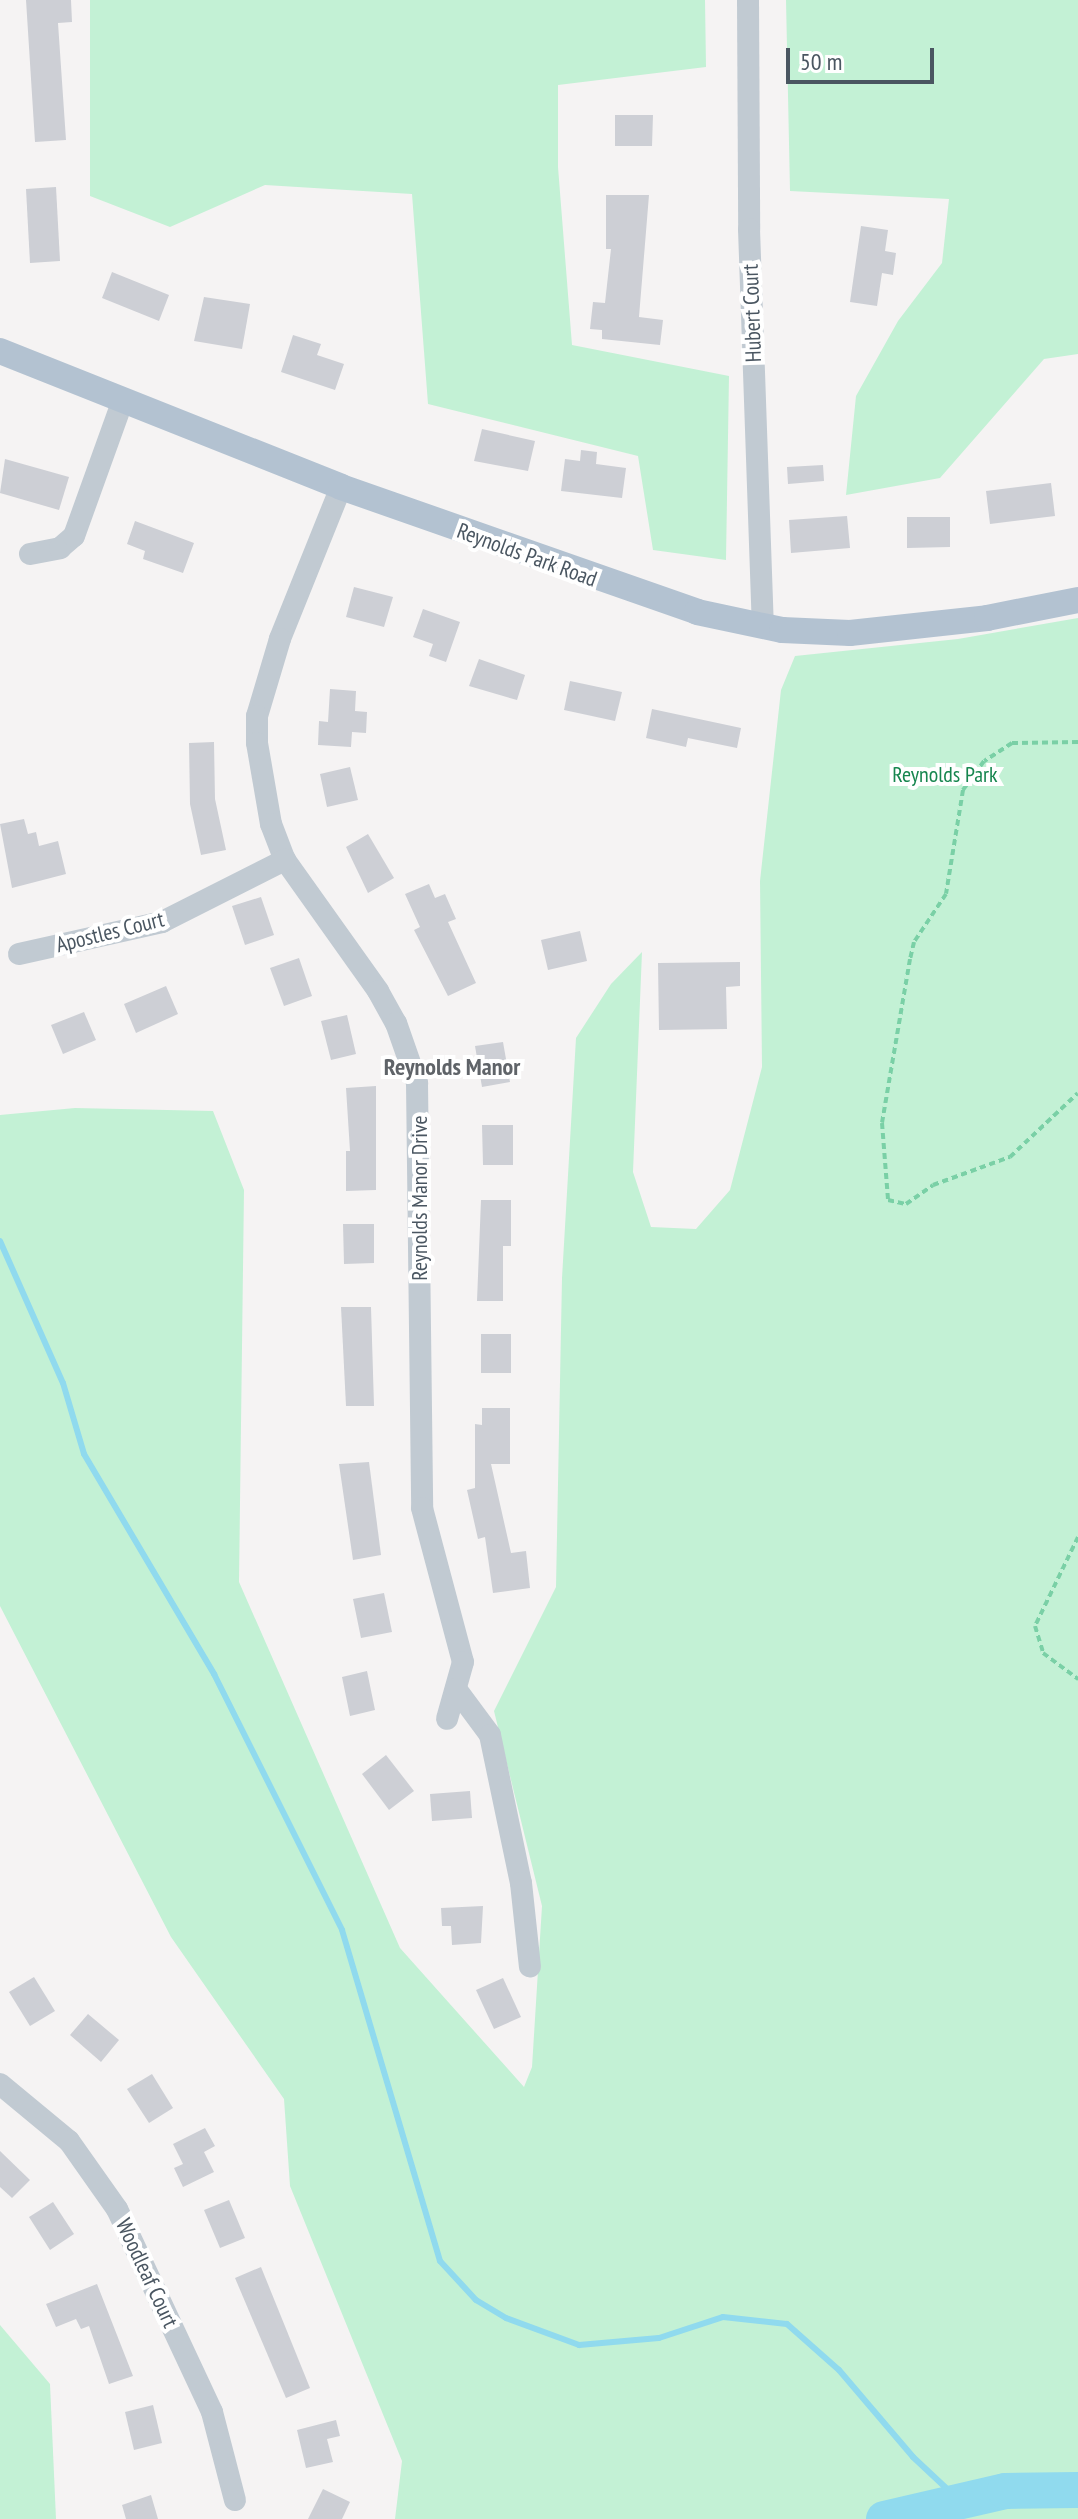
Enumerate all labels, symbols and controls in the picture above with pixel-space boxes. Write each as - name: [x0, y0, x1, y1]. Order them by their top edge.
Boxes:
- scale bar: [790, 32, 938, 82]
- text: 50 m: [800, 46, 842, 77]
- street label: Hubert Court: [737, 263, 767, 363]
- street label: Reynolds Park Road: [453, 517, 601, 593]
- park label: Reynolds Park: [892, 762, 998, 788]
- street label: Apostles Court: [53, 906, 167, 958]
- district label: Reynolds Manor: [384, 1053, 520, 1081]
- street label: Reynolds Manor Drive: [407, 1115, 433, 1281]
- street label: Woodleaf Court: [110, 2214, 184, 2332]

